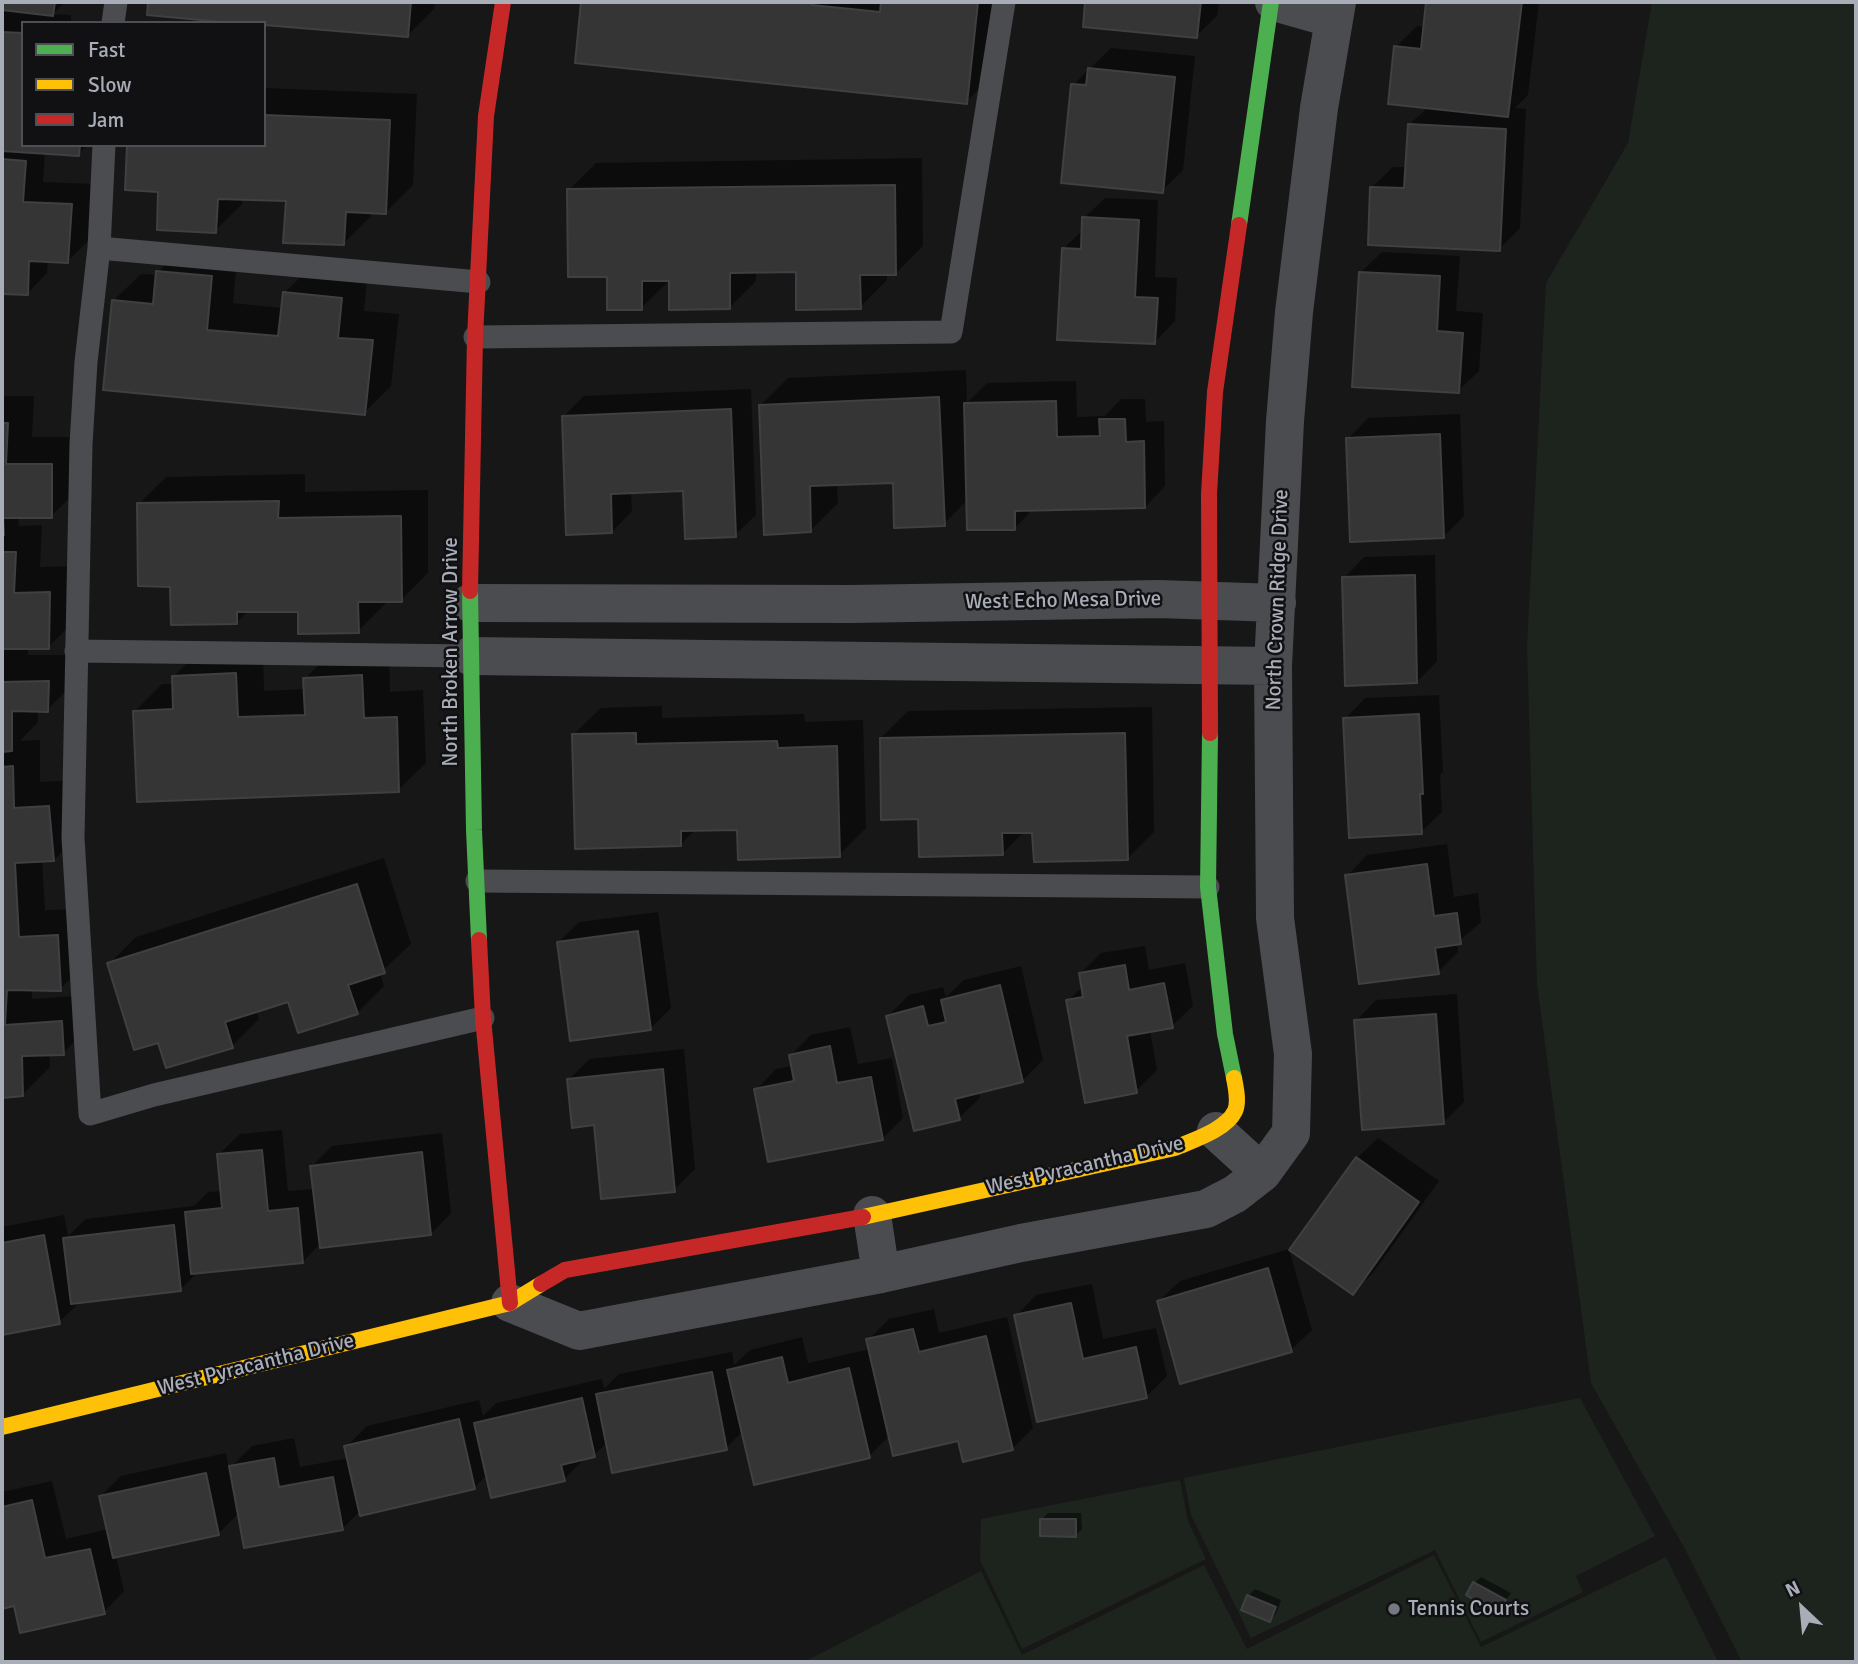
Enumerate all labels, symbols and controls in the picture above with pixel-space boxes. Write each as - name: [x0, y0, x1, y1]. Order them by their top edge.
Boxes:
- legend: [21, 21, 266, 147]
- text: Fast: [88, 37, 125, 63]
- text: Slow: [88, 72, 132, 98]
- text: Jam: [88, 107, 124, 133]
- street label: North Crown Ridge Drive: [1262, 489, 1294, 711]
- street label: North Broken Arrow Drive: [438, 537, 464, 767]
- street label: West Echo Mesa Drive: [965, 587, 1161, 615]
- street label: West Pyracantha Drive: [984, 1131, 1186, 1201]
- street label: West Pyracantha Drive: [155, 1328, 357, 1402]
- north arrow: [1767, 1573, 1837, 1643]
- text: N: [1782, 1575, 1804, 1603]
- place label: Tennis Courts: [1408, 1596, 1529, 1622]
- marker: Tennis Courts: [1386, 1601, 1402, 1617]

